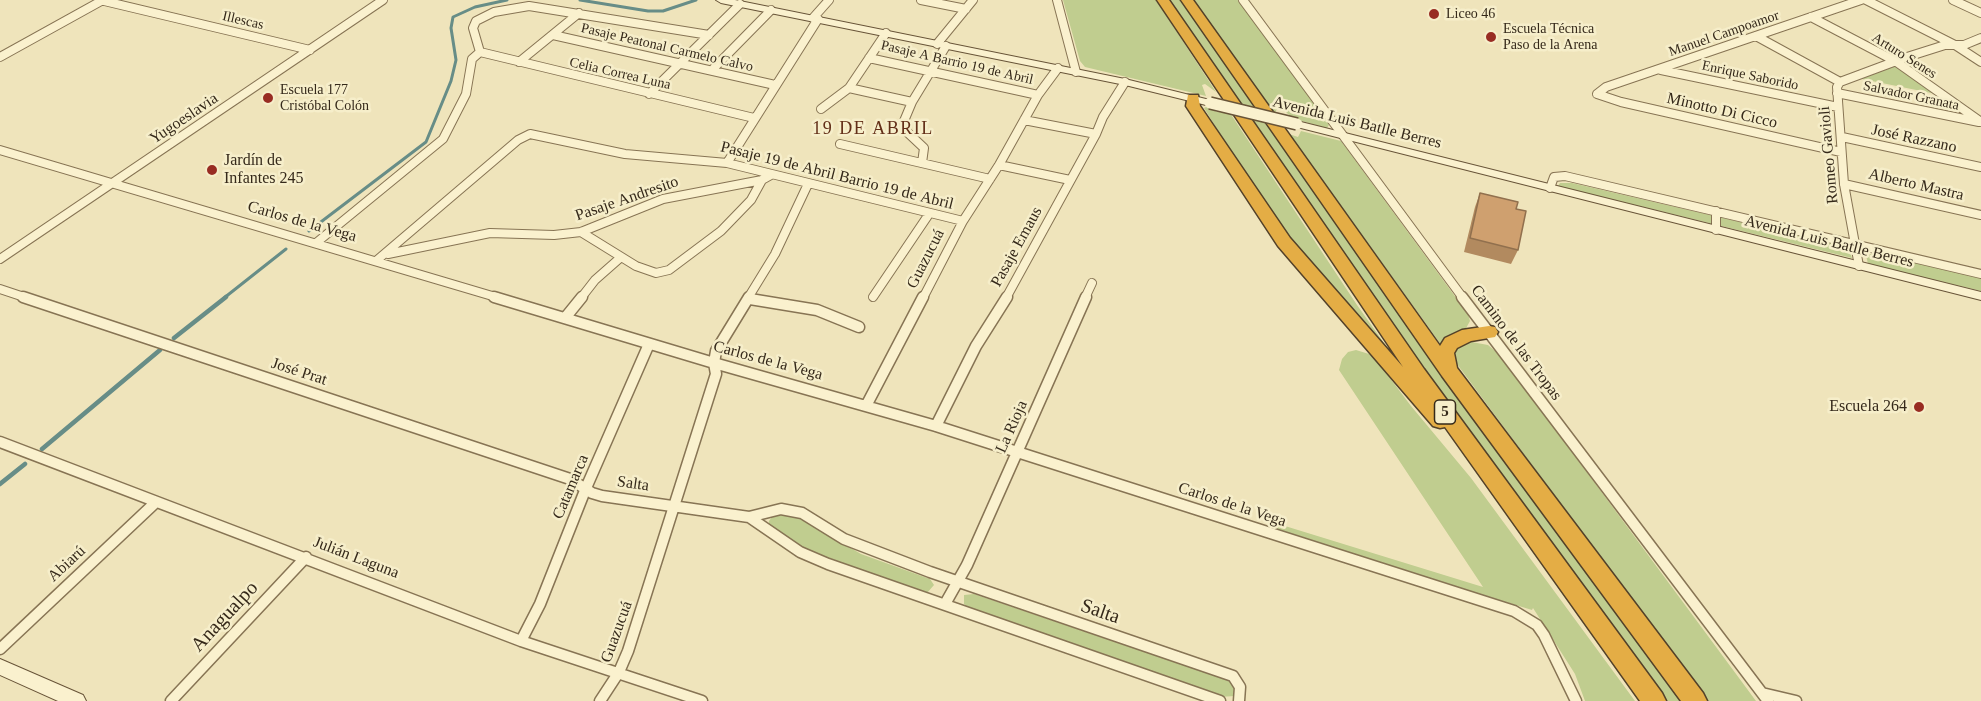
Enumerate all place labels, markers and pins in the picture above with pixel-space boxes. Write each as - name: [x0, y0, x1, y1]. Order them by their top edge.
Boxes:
- place label: Liceo 46: [1446, 6, 1495, 22]
- marker: Liceo 46: [1427, 7, 1441, 21]
- place label: Escuela Técnica Paso de la Arena: [1503, 21, 1597, 54]
- marker: Escuela Técnica Paso de la Arena: [1484, 30, 1498, 44]
- place label: Escuela 177 Cristóbal Colón: [280, 82, 369, 114]
- marker: Escuela 177 Cristóbal Colón: [261, 91, 275, 105]
- place label: Jardín de Infantes 245: [224, 151, 304, 189]
- marker: Jardín de Infantes 245: [205, 163, 219, 177]
- place label: Escuela 264: [1829, 397, 1907, 417]
- marker: Escuela 264: [1912, 400, 1926, 414]

